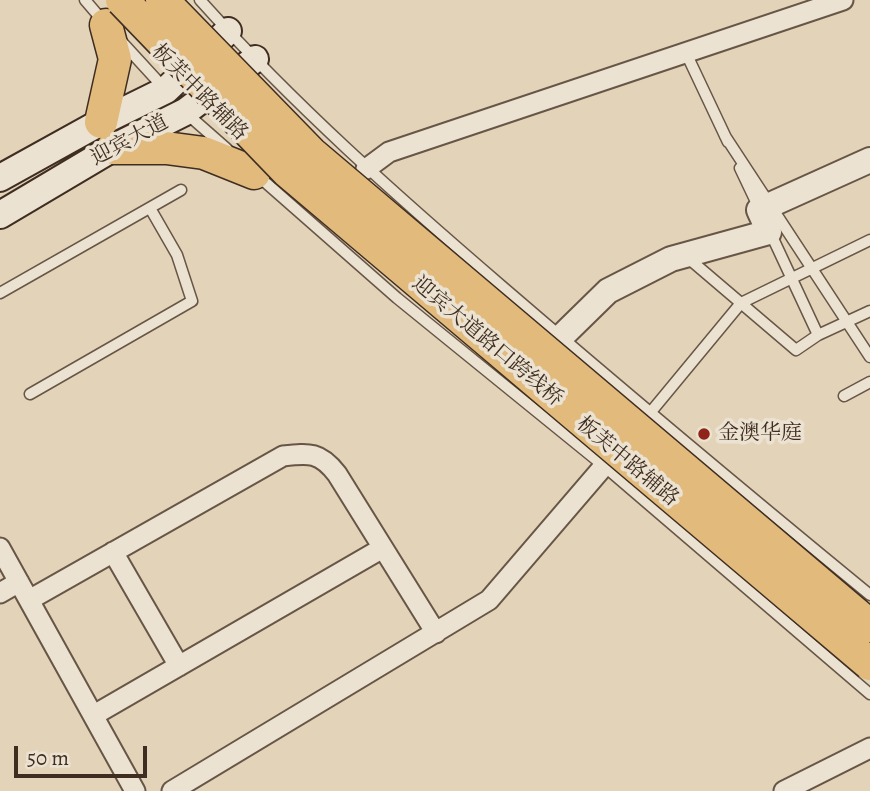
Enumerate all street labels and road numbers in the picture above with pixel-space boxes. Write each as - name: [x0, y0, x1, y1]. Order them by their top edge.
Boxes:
- street label: 板芙中路辅路: [146, 40, 252, 146]
- street label: 迎宾大道: [87, 110, 173, 172]
- street label: 迎宾大道路口跨线桥: [407, 272, 567, 412]
- street label: 板芙中路辅路: [571, 412, 683, 512]

